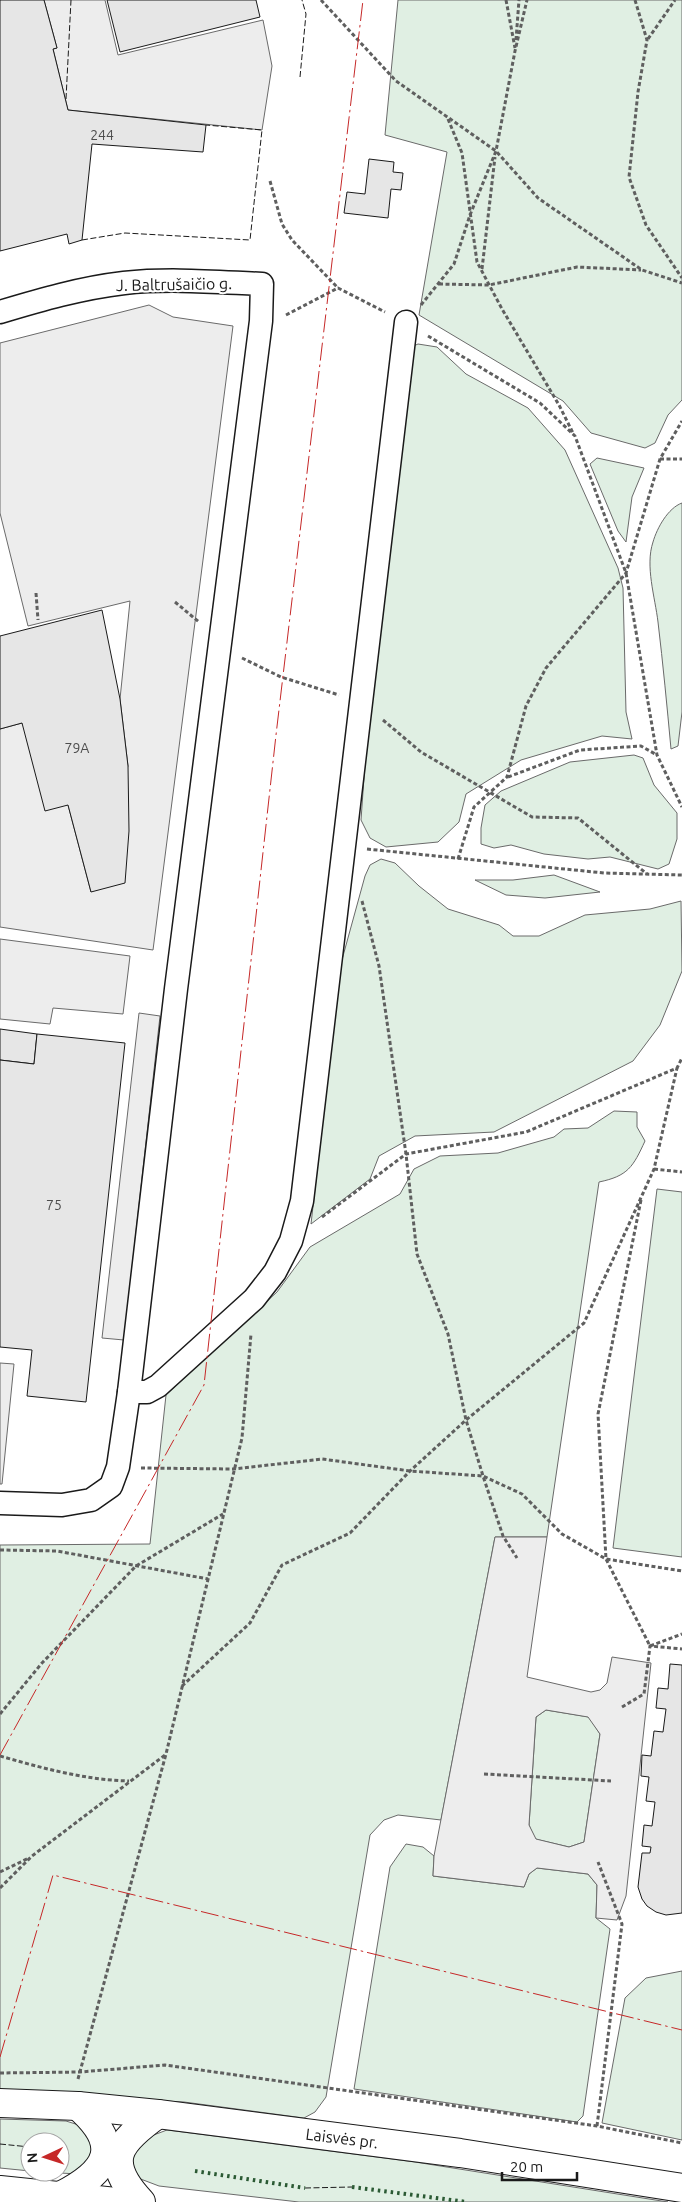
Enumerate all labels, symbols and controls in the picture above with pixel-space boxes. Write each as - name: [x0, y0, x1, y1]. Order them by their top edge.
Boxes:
- house number: 244: [90, 127, 114, 143]
- street label: J. Baltrušaičio g.: [116, 274, 232, 294]
- house number: 79A: [65, 740, 89, 756]
- house number: 75: [46, 1197, 62, 1213]
- street label: Laisvės pr.: [305, 2125, 379, 2151]
- north arrow: [20, 2132, 70, 2182]
- scale bar: [502, 2150, 577, 2182]
- text: N: [24, 2152, 40, 2164]
- text: 20 m: [510, 2158, 543, 2175]

